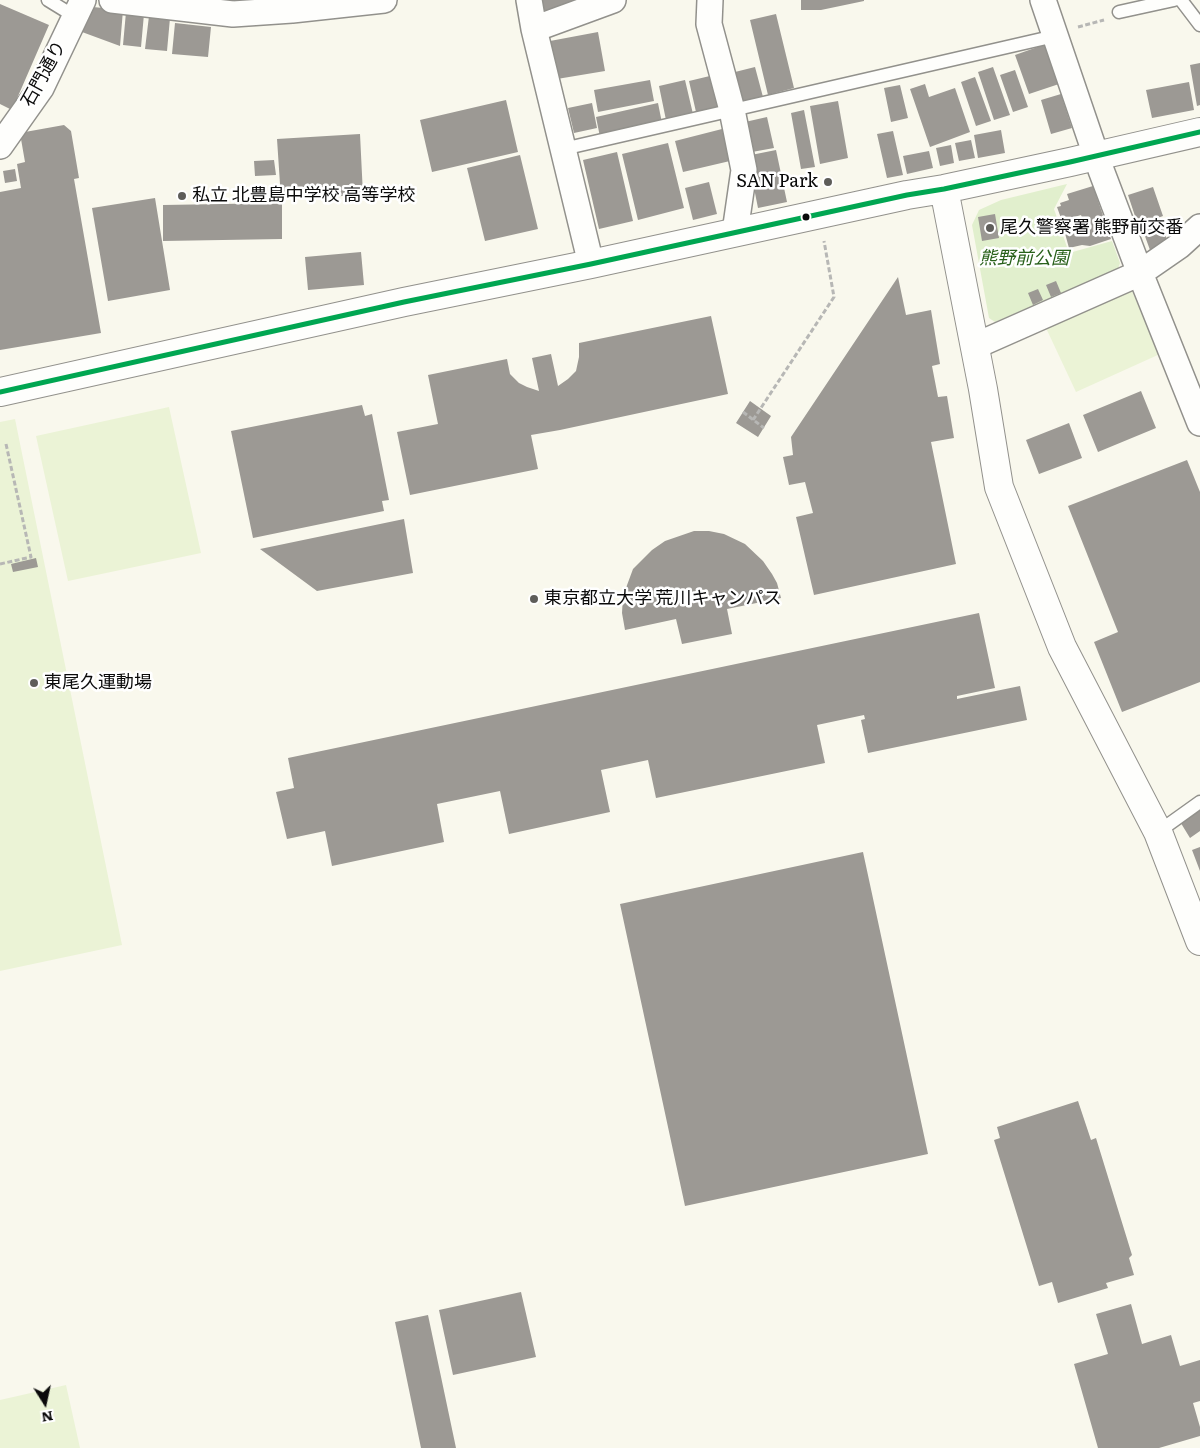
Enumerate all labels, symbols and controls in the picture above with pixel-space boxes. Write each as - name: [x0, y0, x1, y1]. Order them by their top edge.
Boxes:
- street label: 石門通り: [17, 37, 71, 111]
- place label: SAN Park: [736, 171, 818, 193]
- marker: SAN Park: [822, 176, 834, 188]
- place label: 私立 北豊島中学校 高等学校: [192, 185, 415, 207]
- marker: 私立 北豊島中学校 高等学校: [176, 190, 188, 202]
- unlabelled marker: [801, 212, 811, 222]
- place label: 尾久警察署 熊野前交番: [1000, 217, 1184, 239]
- marker: 尾久警察署 熊野前交番: [984, 222, 996, 234]
- park label: 熊野前公園: [979, 248, 1069, 270]
- place label: 東京都立大学 荒川キャンパス: [544, 588, 782, 610]
- marker: 東京都立大学 荒川キャンパス: [528, 593, 540, 605]
- place label: 東尾久運動場: [44, 672, 152, 694]
- marker: 東尾久運動場: [28, 677, 40, 689]
- north arrow: [20, 1378, 70, 1428]
- text: N: [40, 1407, 55, 1429]

